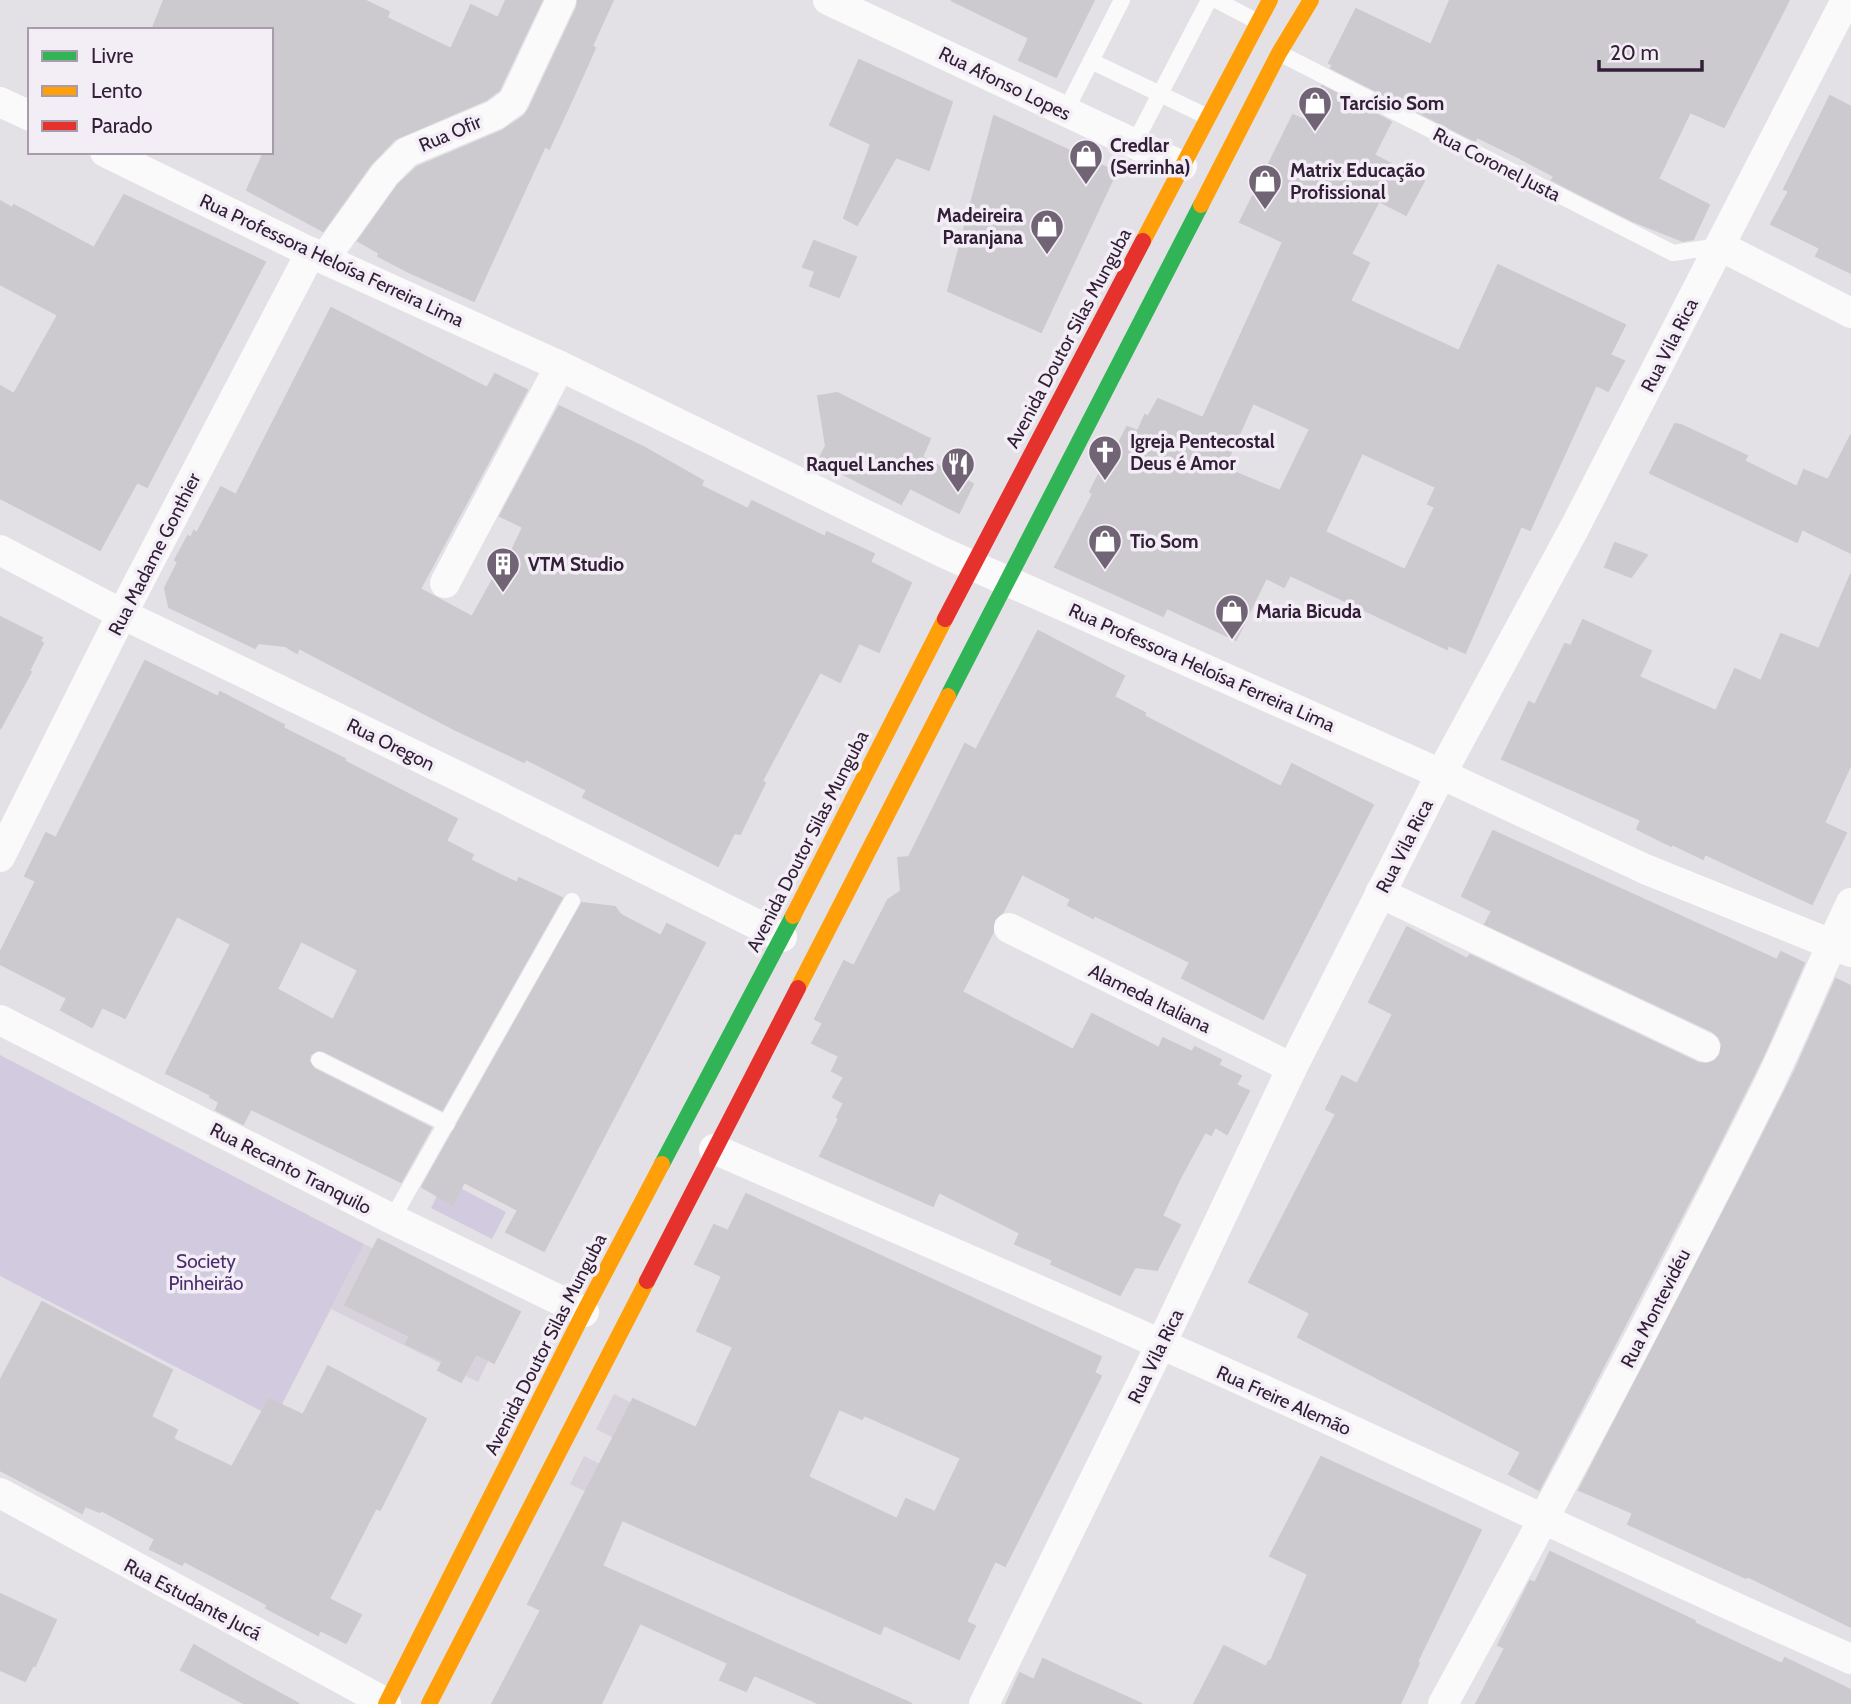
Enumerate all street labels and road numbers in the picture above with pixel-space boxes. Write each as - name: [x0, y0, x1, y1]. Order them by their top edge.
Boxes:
- street label: Rua Afonso Lopes: [935, 42, 1075, 125]
- street label: Rua Ofir: [416, 110, 485, 157]
- street label: Rua Coronel Justa: [1429, 122, 1564, 206]
- street label: Rua Professora Heloísa Ferreira Lima: [196, 189, 467, 332]
- street label: Avenida Doutor Silas Munguba: [1001, 225, 1136, 452]
- street label: Rua Vila Rica: [1636, 295, 1703, 396]
- street label: Rua Madame Gonthier: [103, 469, 205, 639]
- street label: Rua Professora Heloísa Ferreira Lima: [1065, 598, 1338, 737]
- street label: Rua Oregon: [343, 713, 439, 776]
- street label: Avenida Doutor Silas Munguba: [742, 727, 873, 956]
- street label: Rua Vila Rica: [1371, 796, 1438, 897]
- street label: Alameda Italiana: [1085, 959, 1215, 1038]
- street label: Rua Recanto Tranquilo: [206, 1118, 375, 1219]
- street label: Avenida Doutor Silas Munguba: [480, 1230, 611, 1459]
- street label: Rua Montevidéu: [1616, 1245, 1695, 1371]
- street label: Rua Vila Rica: [1123, 1305, 1188, 1407]
- street label: Rua Freire Alemão: [1213, 1360, 1355, 1440]
- street label: Rua Estudante Jucá: [120, 1554, 265, 1645]

